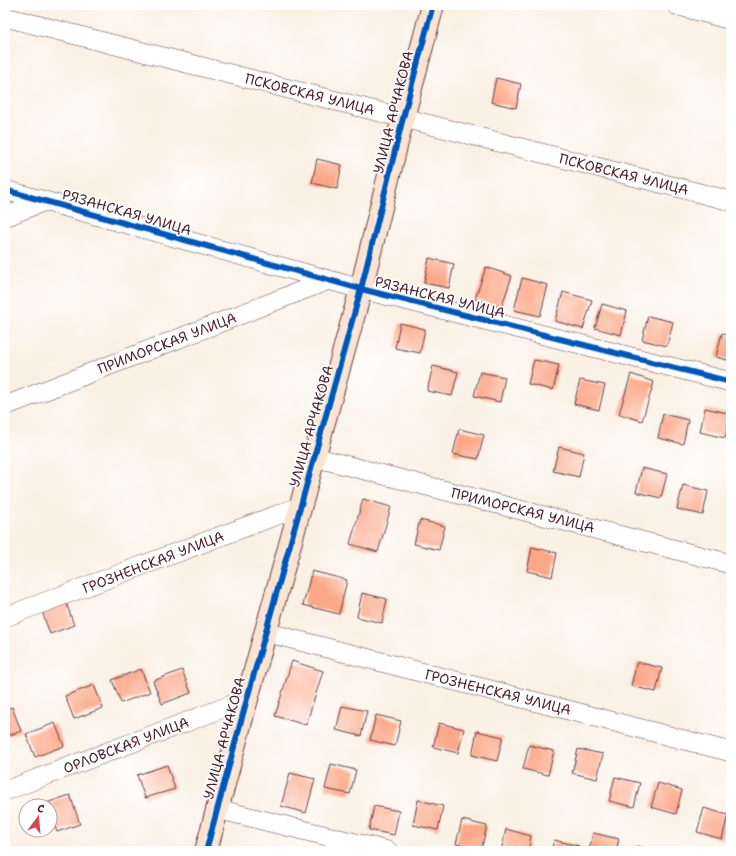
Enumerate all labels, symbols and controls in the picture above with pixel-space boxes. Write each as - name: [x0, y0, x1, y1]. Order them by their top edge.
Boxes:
- street label: УЛИЦА АРЧАКОВА: [369, 49, 417, 175]
- street label: ПСКОВСКАЯ УЛИЦА: [243, 69, 377, 119]
- street label: ПСКОВСКАЯ УЛИЦА: [557, 149, 691, 199]
- street label: РЯЗАНСКАЯ УЛИЦА: [60, 185, 194, 239]
- street label: РЯЗАНСКАЯ УЛИЦА: [373, 272, 507, 322]
- street label: ПРИМОРСКАЯ УЛИЦА: [95, 308, 239, 378]
- street label: УЛИЦА АРЧАКОВА: [285, 363, 337, 489]
- street label: ПРИМОРСКАЯ УЛИЦА: [449, 483, 597, 537]
- street label: ГРОЗНЕНСКАЯ УЛИЦА: [80, 527, 226, 597]
- street label: ГРОЗНЕНСКАЯ УЛИЦА: [423, 665, 573, 719]
- street label: УЛИЦА АРЧАКОВА: [199, 675, 249, 801]
- street label: ОРЛОВСКАЯ УЛИЦА: [61, 713, 191, 777]
- north arrow: [18, 798, 58, 838]
- text: С: [35, 801, 46, 817]

